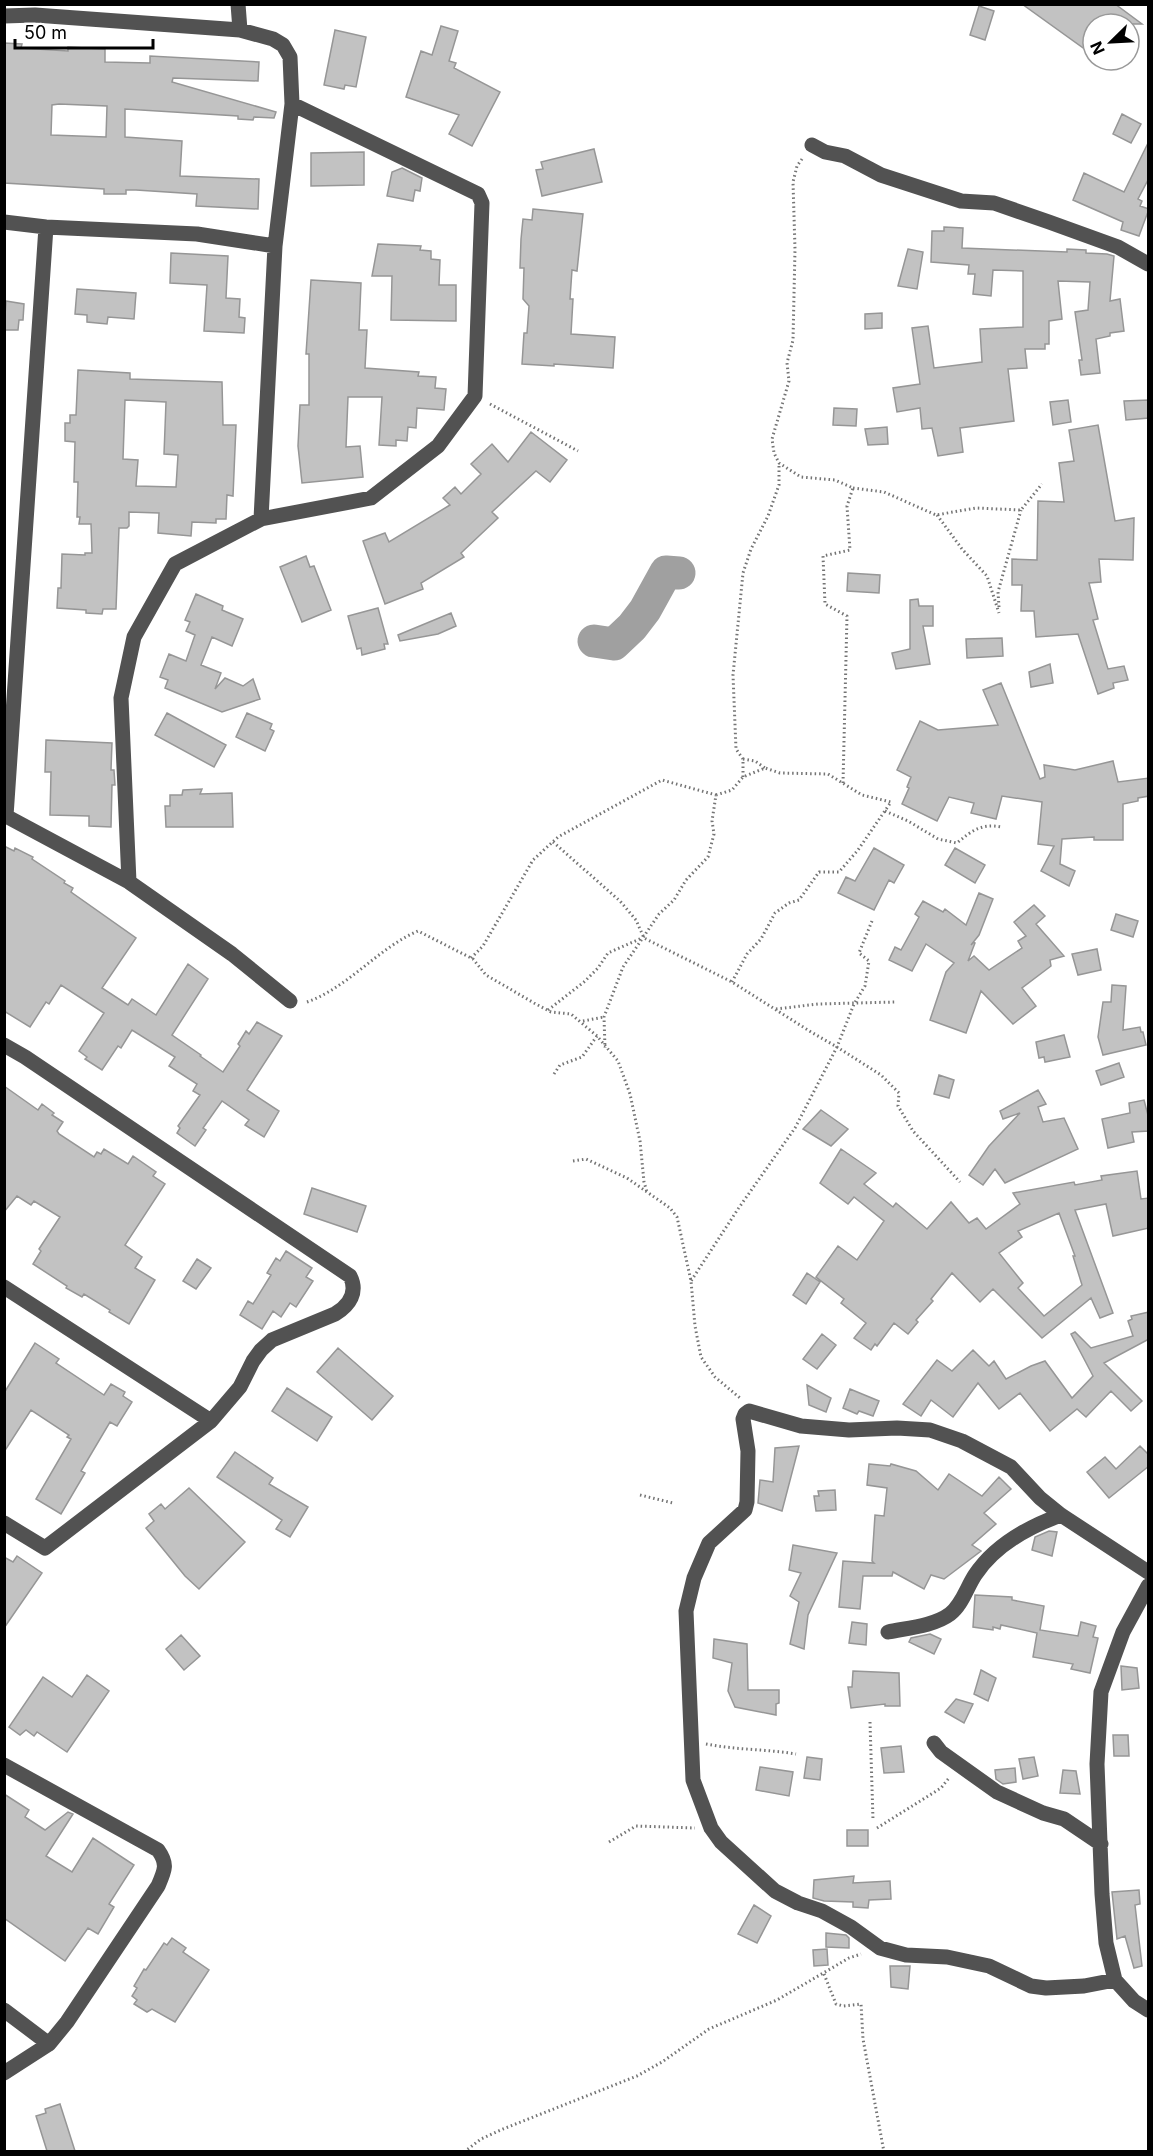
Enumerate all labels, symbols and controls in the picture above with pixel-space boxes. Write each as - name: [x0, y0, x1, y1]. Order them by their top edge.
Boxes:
- scale bar: [15, 12, 153, 50]
- north arrow: [1081, 12, 1141, 72]
- text: 50 m: [24, 22, 67, 43]
- text: N: [1086, 38, 1109, 58]

